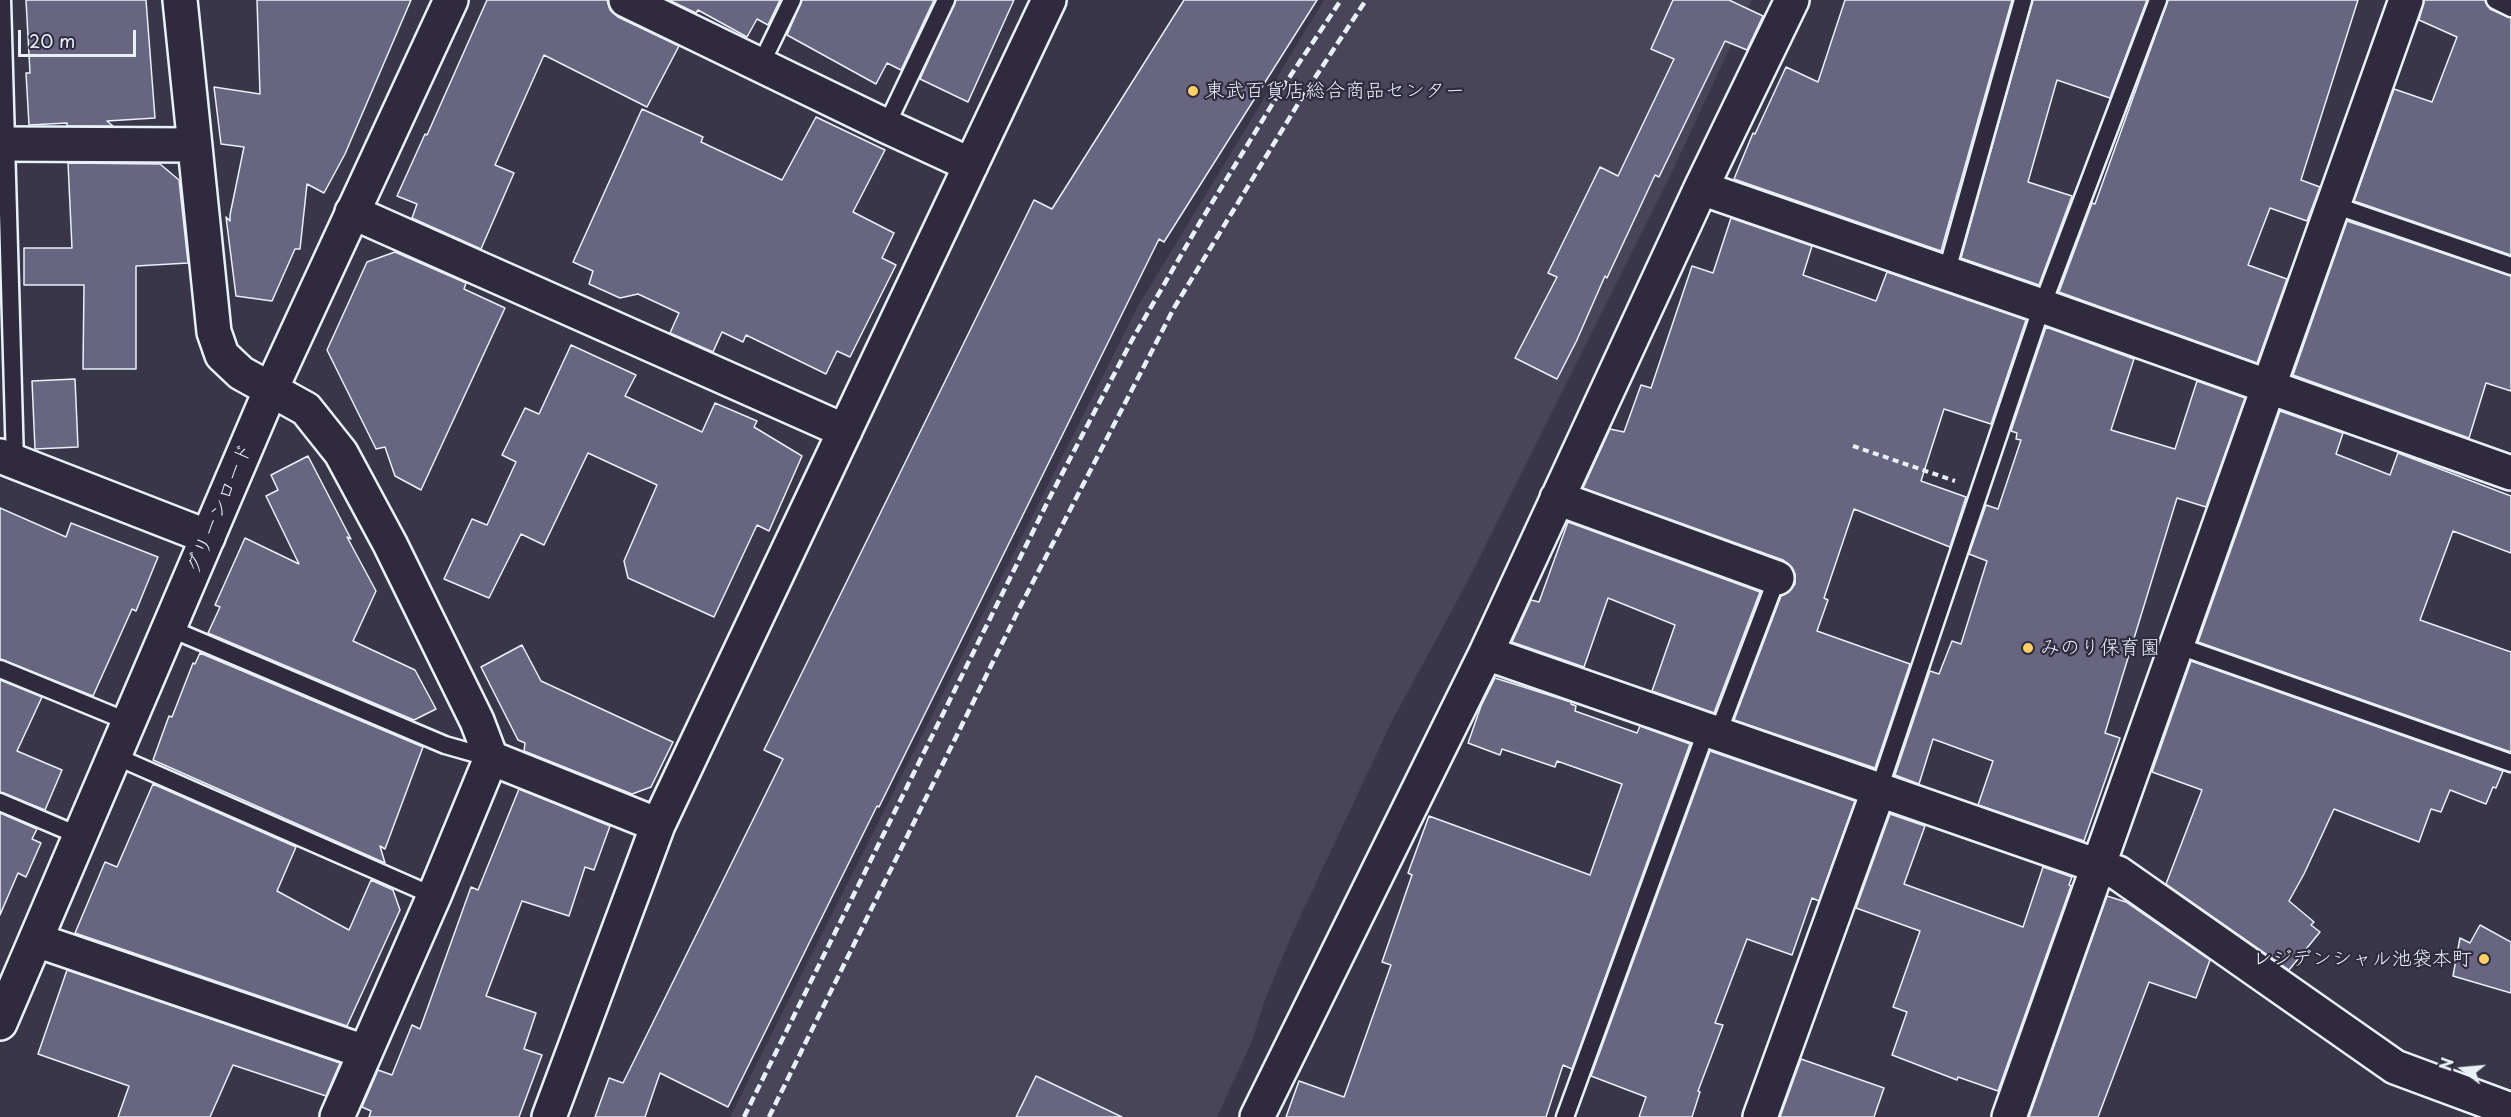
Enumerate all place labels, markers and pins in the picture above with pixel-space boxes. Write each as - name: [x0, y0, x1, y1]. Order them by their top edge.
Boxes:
- place label: 東武百貨店総合商品センター: [1205, 79, 1465, 103]
- marker: 東武百貨店総合商品センター: [1186, 84, 1200, 98]
- place label: みのり保育園: [2040, 636, 2160, 660]
- marker: みのり保育園: [2021, 641, 2035, 655]
- place label: レジデンシャル池袋本町: [2252, 947, 2472, 971]
- marker: レジデンシャル池袋本町: [2477, 952, 2491, 966]

